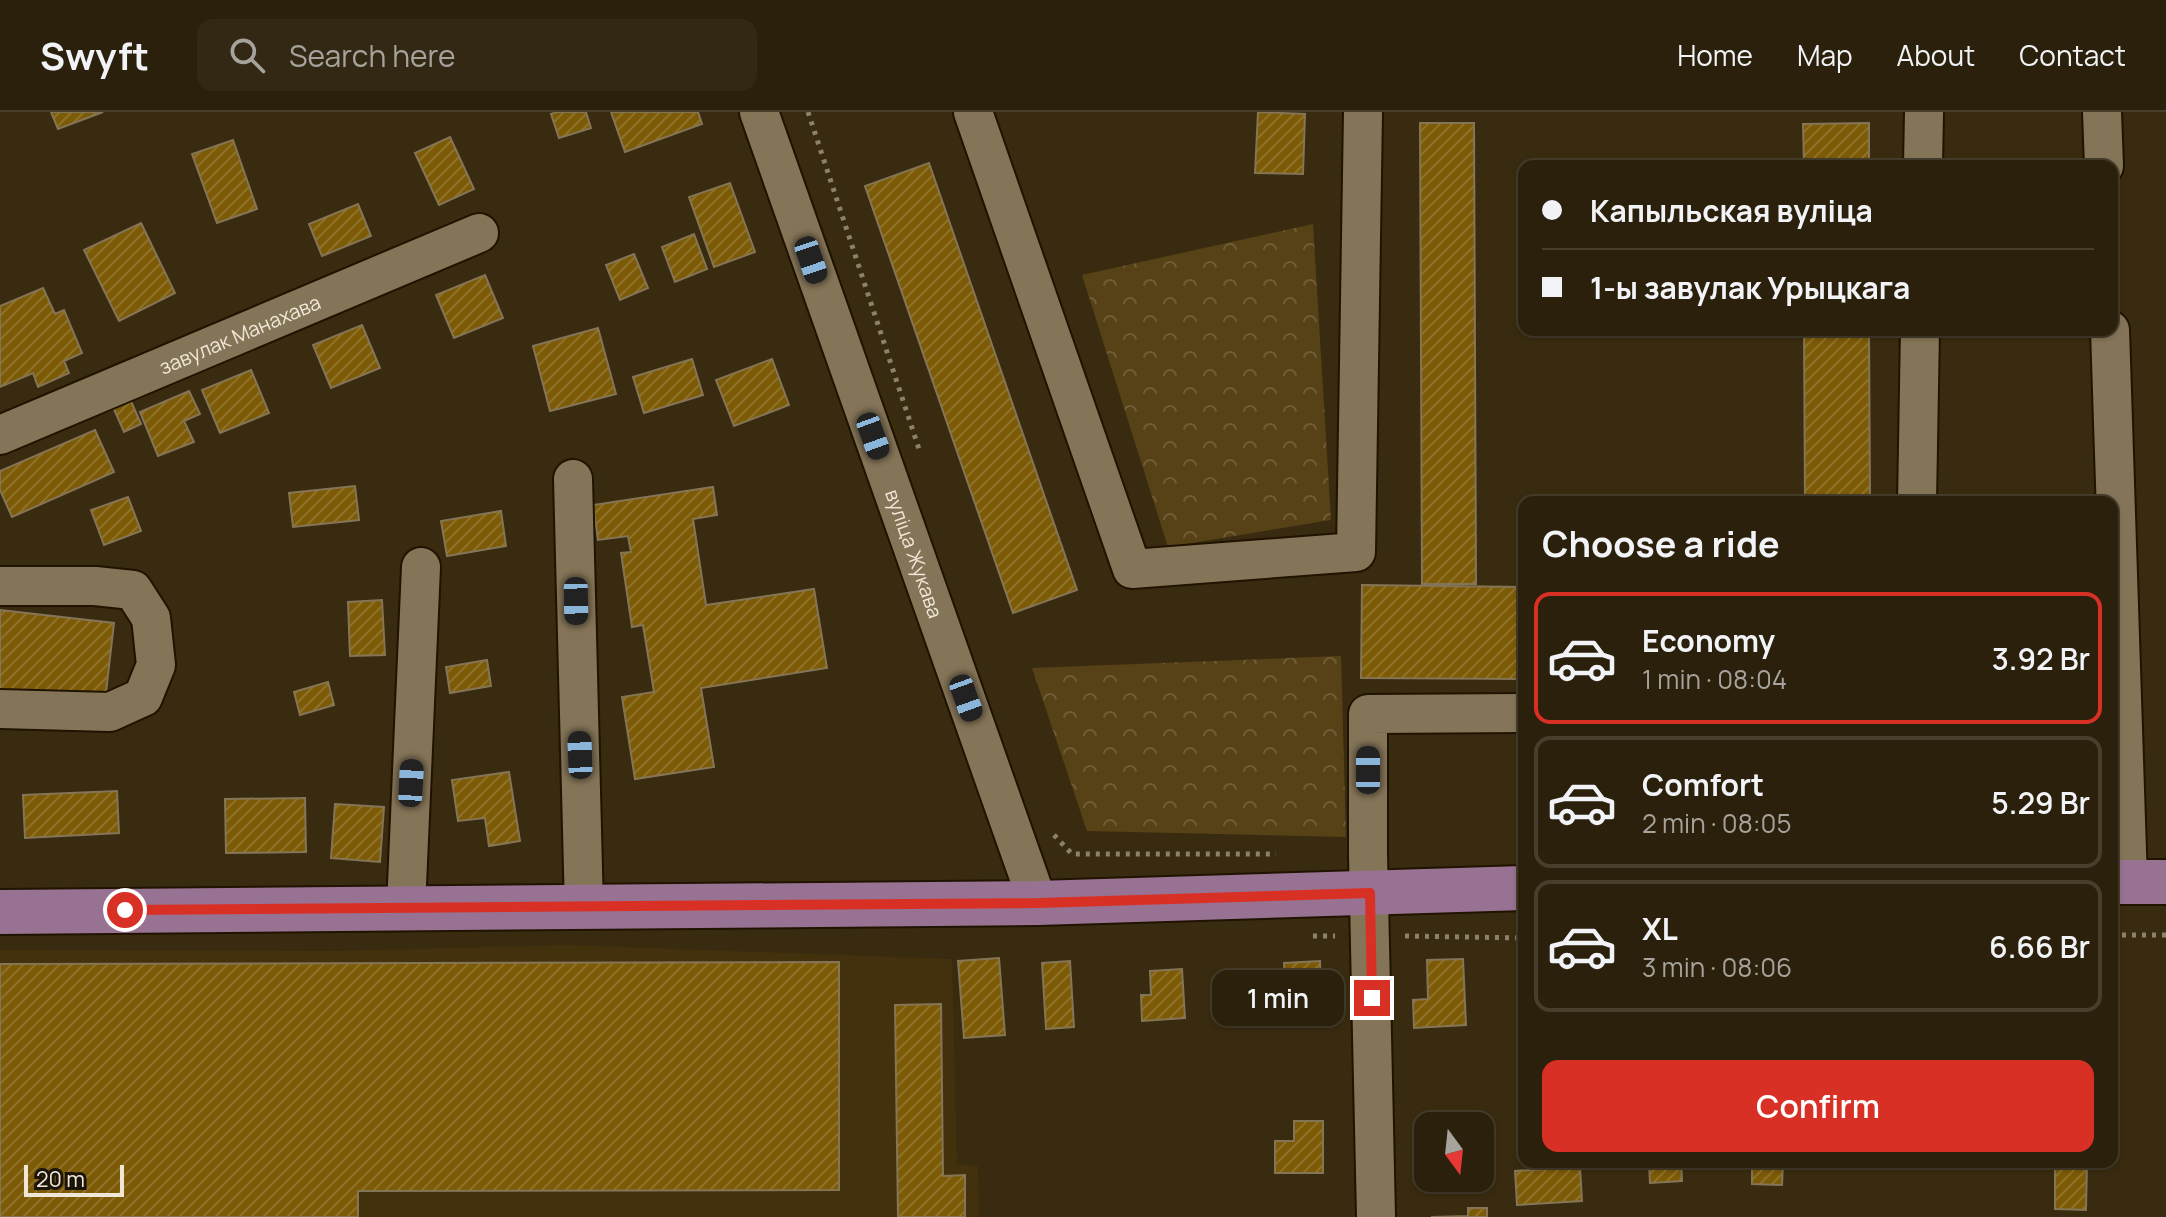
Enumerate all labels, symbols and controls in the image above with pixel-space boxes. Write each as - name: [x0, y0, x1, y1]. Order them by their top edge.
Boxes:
- search box: [197, 19, 757, 91]
- text: Swyft: [40, 29, 149, 81]
- icon: search: [225, 33, 269, 77]
- text: Search here: [289, 35, 456, 76]
- text: Home: [1677, 36, 1753, 74]
- text: Map: [1797, 36, 1853, 74]
- text: About: [1897, 36, 1975, 74]
- text: Contact: [2019, 36, 2126, 74]
- text: Капыльская вуліца: [1590, 190, 1873, 231]
- car: [792, 233, 830, 287]
- text: 1-ы завулак Урыцкага: [1590, 267, 1910, 308]
- street label: завулак Манахава: [155, 288, 324, 380]
- car: [854, 409, 892, 463]
- street label: вуліца Жукава: [880, 485, 950, 621]
- text: Choose a ride: [1542, 519, 1780, 568]
- car: [564, 577, 588, 625]
- text: Economy: [1642, 620, 1775, 661]
- icon: car: [1546, 622, 1618, 694]
- text: 3.92 Br: [1992, 638, 2090, 679]
- text: 1 min · 08:04: [1642, 661, 1787, 697]
- car: [947, 671, 985, 725]
- car: [567, 731, 593, 779]
- car: [1356, 746, 1380, 794]
- car: [398, 758, 424, 808]
- text: Comfort: [1642, 764, 1764, 805]
- icon: car: [1546, 766, 1618, 838]
- text: 5.29 Br: [1991, 782, 2090, 823]
- text: 2 min · 08:05: [1642, 805, 1791, 841]
- route start: [107, 892, 143, 928]
- text: XL: [1642, 908, 1678, 949]
- icon: car: [1546, 910, 1618, 982]
- text: 6.66 Br: [1989, 926, 2090, 967]
- text: 3 min · 08:06: [1642, 949, 1792, 985]
- callout: 1 min: [1212, 970, 1344, 1026]
- text: 1 min: [1247, 980, 1309, 1016]
- route end: [1354, 980, 1390, 1016]
- button: Confirm: [1542, 1060, 2094, 1152]
- north arrow: [1414, 1112, 1494, 1192]
- map controls: [1414, 1112, 1494, 1192]
- scale bar: [24, 1161, 124, 1197]
- text: 20 m: [36, 1164, 85, 1194]

